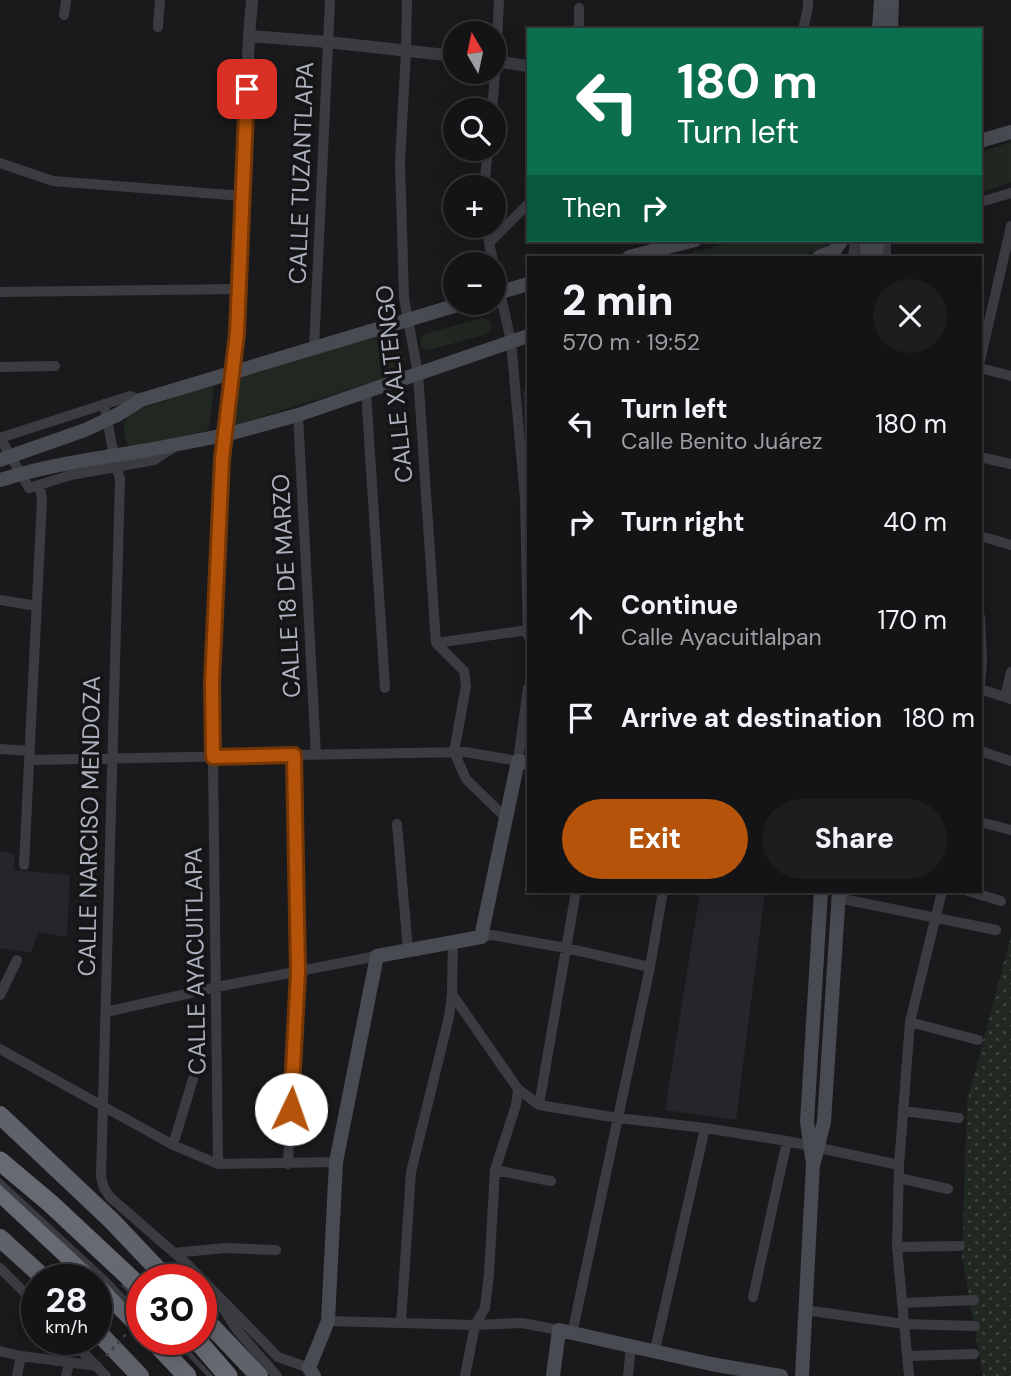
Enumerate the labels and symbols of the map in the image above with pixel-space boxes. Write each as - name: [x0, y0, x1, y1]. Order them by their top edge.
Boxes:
- north arrow: [443, 21, 506, 84]
- pin: [217, 59, 277, 119]
- street label: CALLE TUZANTLAPA: [282, 61, 320, 285]
- street label: CALLE XALTENGO: [368, 284, 420, 484]
- street label: CALLE 18 DE MARZO: [265, 473, 307, 699]
- street label: CALLE NARCISO MENDOZA: [71, 675, 107, 977]
- street label: CALLE AYACUITLAPA: [178, 847, 212, 1075]
- position arrow: [254, 1072, 328, 1146]
- speed limit sign: 30: [126, 1264, 217, 1355]

